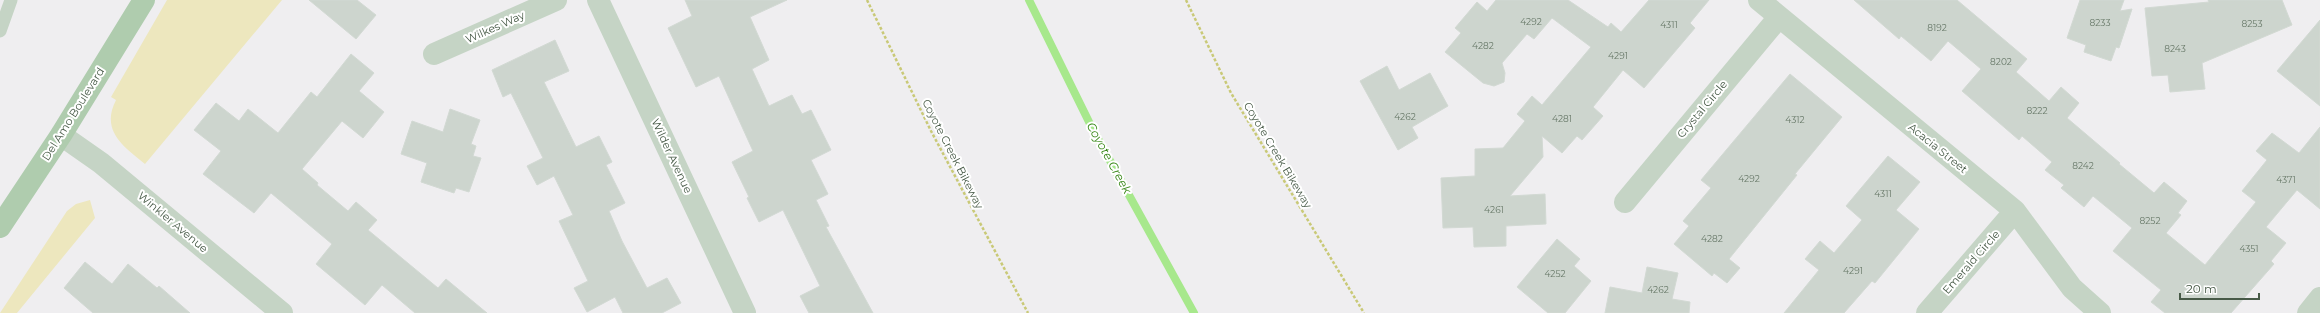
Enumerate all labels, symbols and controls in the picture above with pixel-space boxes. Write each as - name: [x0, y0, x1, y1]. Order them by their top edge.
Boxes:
- street label: Wilkes Way: [463, 8, 527, 46]
- house number: 4292: [1520, 16, 1542, 27]
- house number: 8233: [2090, 17, 2110, 28]
- house number: 8253: [2242, 18, 2262, 29]
- house number: 4311: [1660, 19, 1678, 30]
- house number: 8192: [1927, 22, 1947, 33]
- house number: 4282: [1472, 40, 1494, 51]
- house number: 8243: [2164, 43, 2186, 54]
- house number: 4291: [1608, 50, 1628, 61]
- house number: 8202: [1990, 56, 2012, 67]
- street label: Del Amo Boulevard: [39, 65, 107, 163]
- street label: Crystal Circle: [1674, 77, 1730, 141]
- street label: Coyote Creek Bikeway: [919, 97, 987, 211]
- street label: Coyote Creek Bikeway: [1241, 99, 1315, 211]
- house number: 8222: [2026, 105, 2048, 116]
- house number: 4262: [1394, 111, 1416, 122]
- house number: 4281: [1552, 113, 1572, 124]
- house number: 4312: [1785, 114, 1805, 125]
- street label: Wilder Avenue: [649, 116, 696, 196]
- water label: Coyote Creek: [1084, 119, 1136, 197]
- street label: Acacia Street: [1906, 120, 1971, 176]
- house number: 8242: [2072, 160, 2094, 171]
- house number: 4292: [1738, 173, 1760, 184]
- house number: 4371: [2276, 174, 2296, 185]
- house number: 4311: [1874, 188, 1892, 199]
- street label: Winkler Avenue: [135, 189, 211, 256]
- house number: 4261: [1484, 204, 1504, 215]
- house number: 8252: [2139, 215, 2161, 226]
- street label: Emerald Circle: [1939, 227, 2003, 297]
- house number: 4282: [1701, 233, 1723, 244]
- house number: 4351: [2239, 243, 2259, 254]
- house number: 4291: [1843, 265, 1863, 276]
- house number: 4252: [1544, 268, 1566, 279]
- scale bar: [2180, 275, 2259, 301]
- text: 20 m: [2186, 281, 2217, 296]
- house number: 4262: [1647, 284, 1669, 295]

